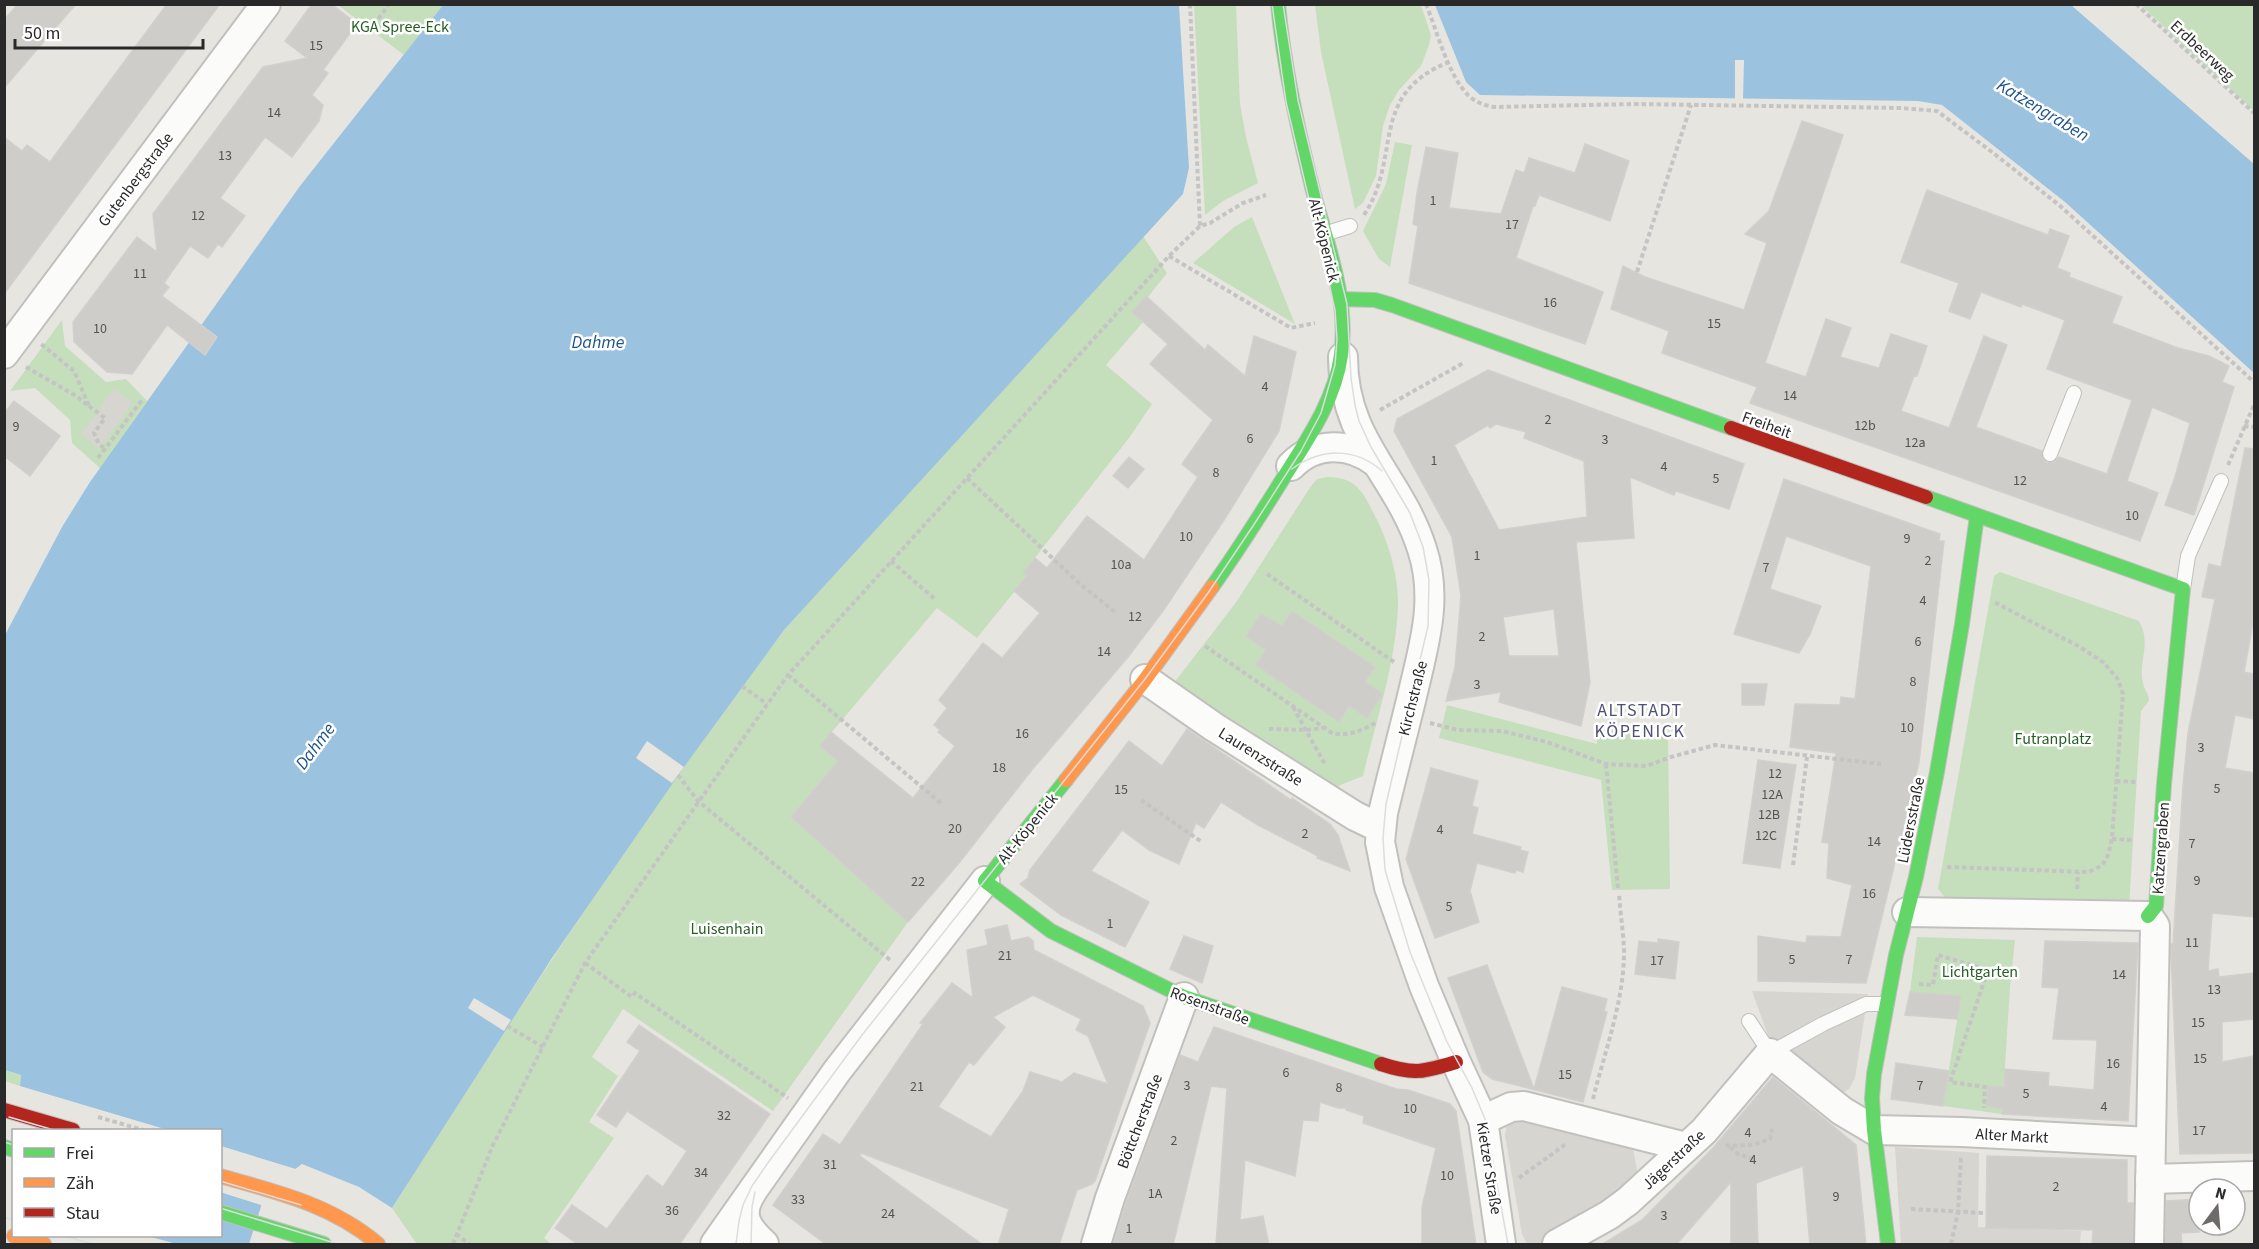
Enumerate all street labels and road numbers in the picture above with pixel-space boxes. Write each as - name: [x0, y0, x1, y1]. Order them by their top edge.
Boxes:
- street label: Erdbeerweg: [2165, 15, 2239, 86]
- street label: Gutenbergstraße: [93, 128, 179, 231]
- street label: Alt-Köpenick: [1303, 196, 1345, 284]
- street label: Freiheit: [1739, 406, 1795, 444]
- street label: Kirchstraße: [1393, 658, 1433, 738]
- street label: Laurenzstraße: [1214, 722, 1307, 792]
- street label: Lüdersstraße: [1892, 775, 1930, 865]
- street label: Alt-Köpenick: [992, 789, 1063, 869]
- street label: Katzengraben: [2147, 801, 2175, 895]
- street label: Rosenstraße: [1167, 981, 1253, 1031]
- street label: Böttcherstraße: [1112, 1071, 1168, 1172]
- street label: Kietzer Straße: [1471, 1120, 1507, 1216]
- street label: Alter Markt: [1975, 1123, 2050, 1149]
- street label: Jägerstraße: [1637, 1125, 1710, 1195]

